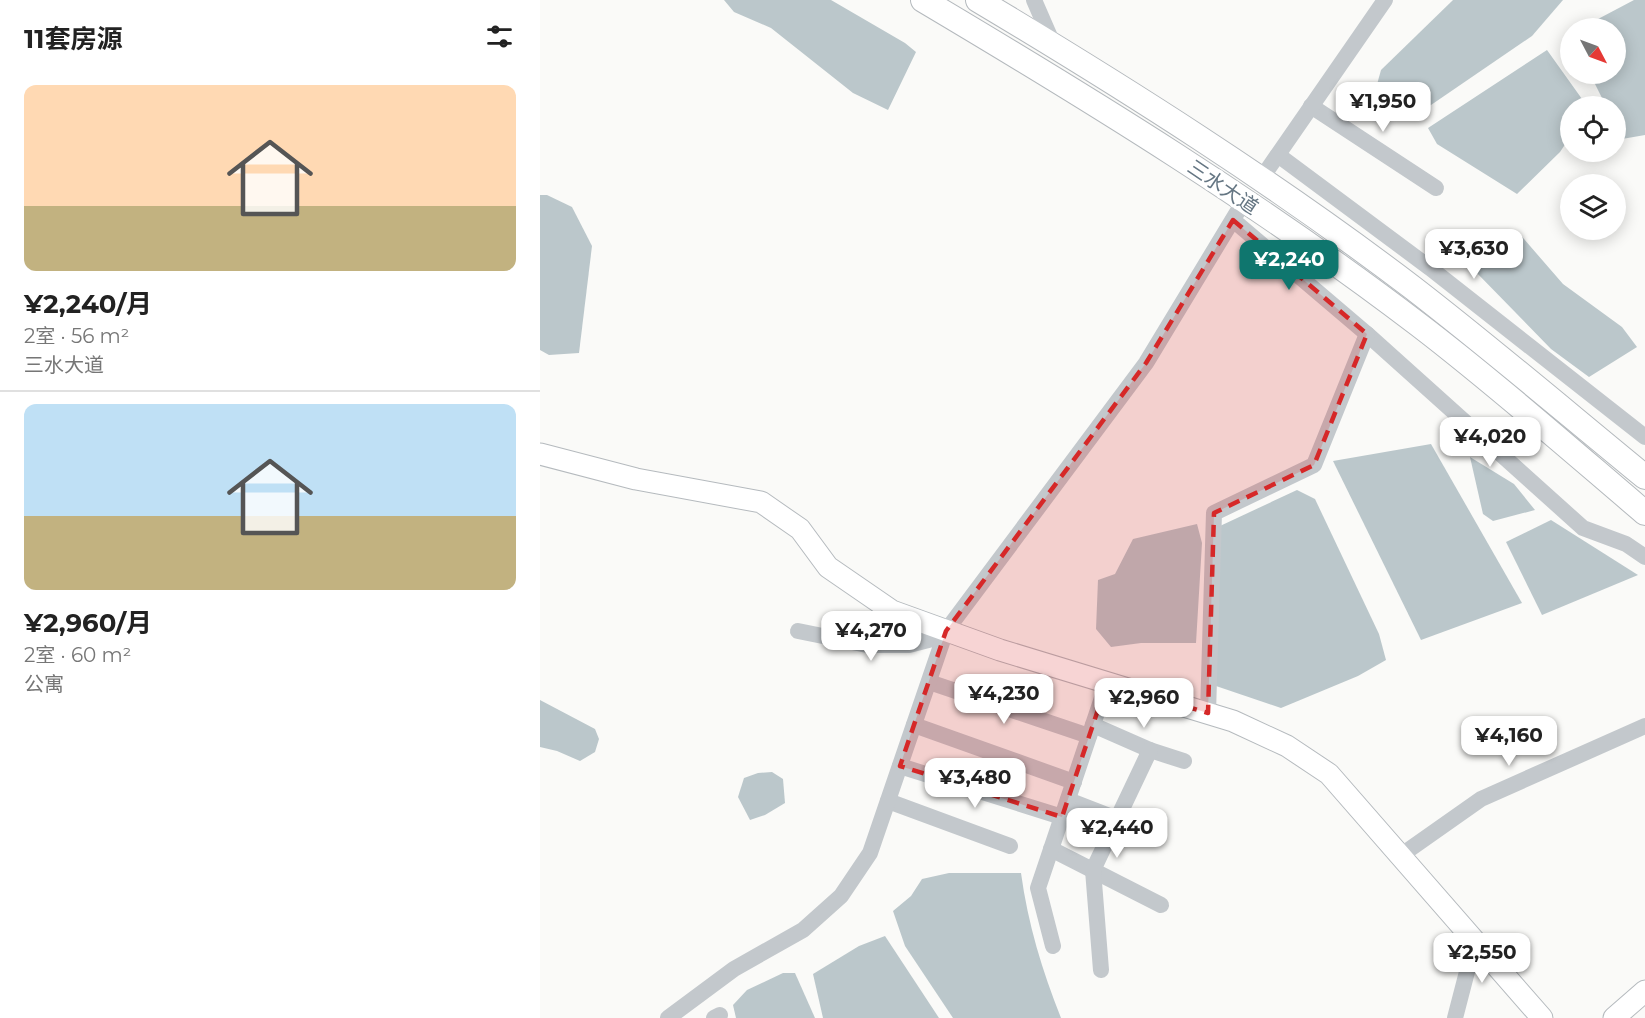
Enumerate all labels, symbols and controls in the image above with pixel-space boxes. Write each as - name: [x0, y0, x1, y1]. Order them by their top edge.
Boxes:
- north arrow: [1560, 18, 1626, 84]
- map controls: [1560, 18, 1626, 240]
- icon: filters: [483, 20, 516, 53]
- text: 11套房源: [24, 23, 122, 55]
- pin: ¥1,950: [1334, 82, 1432, 133]
- text: ¥1,950: [1350, 89, 1416, 113]
- button: locate: [1560, 96, 1626, 162]
- icon: home: [216, 124, 324, 232]
- street label: 三水大道: [1183, 155, 1263, 219]
- button: layers: [1560, 174, 1626, 240]
- pin: ¥3,630: [1425, 229, 1523, 280]
- text: ¥3,630: [1439, 236, 1509, 260]
- pin: ¥2,240: [1240, 240, 1338, 291]
- text: ¥2,240: [1253, 247, 1325, 271]
- text: ¥2,240/月: [24, 288, 152, 320]
- text: 2室 · 56 m²: [24, 324, 129, 348]
- text: 三水大道: [24, 353, 104, 377]
- pin: ¥4,020: [1441, 417, 1539, 468]
- text: ¥4,020: [1454, 424, 1526, 448]
- icon: home: [216, 443, 324, 551]
- text: ¥2,960/月: [24, 607, 152, 639]
- pin: ¥4,270: [822, 611, 920, 662]
- text: ¥4,270: [835, 618, 907, 642]
- text: 2室 · 60 m²: [24, 643, 131, 667]
- text: 公寓: [24, 672, 64, 696]
- pin: ¥4,230: [955, 674, 1053, 725]
- pin: ¥2,960: [1095, 678, 1193, 729]
- text: ¥4,230: [968, 681, 1040, 705]
- text: ¥2,960: [1108, 685, 1180, 709]
- pin: ¥4,160: [1460, 716, 1558, 767]
- text: ¥4,160: [1475, 723, 1543, 747]
- pin: ¥3,480: [926, 758, 1024, 809]
- text: ¥3,480: [939, 765, 1011, 789]
- pin: ¥2,440: [1068, 808, 1166, 859]
- text: ¥2,440: [1080, 815, 1154, 839]
- pin: ¥2,550: [1433, 933, 1531, 984]
- text: ¥2,550: [1447, 940, 1517, 964]

